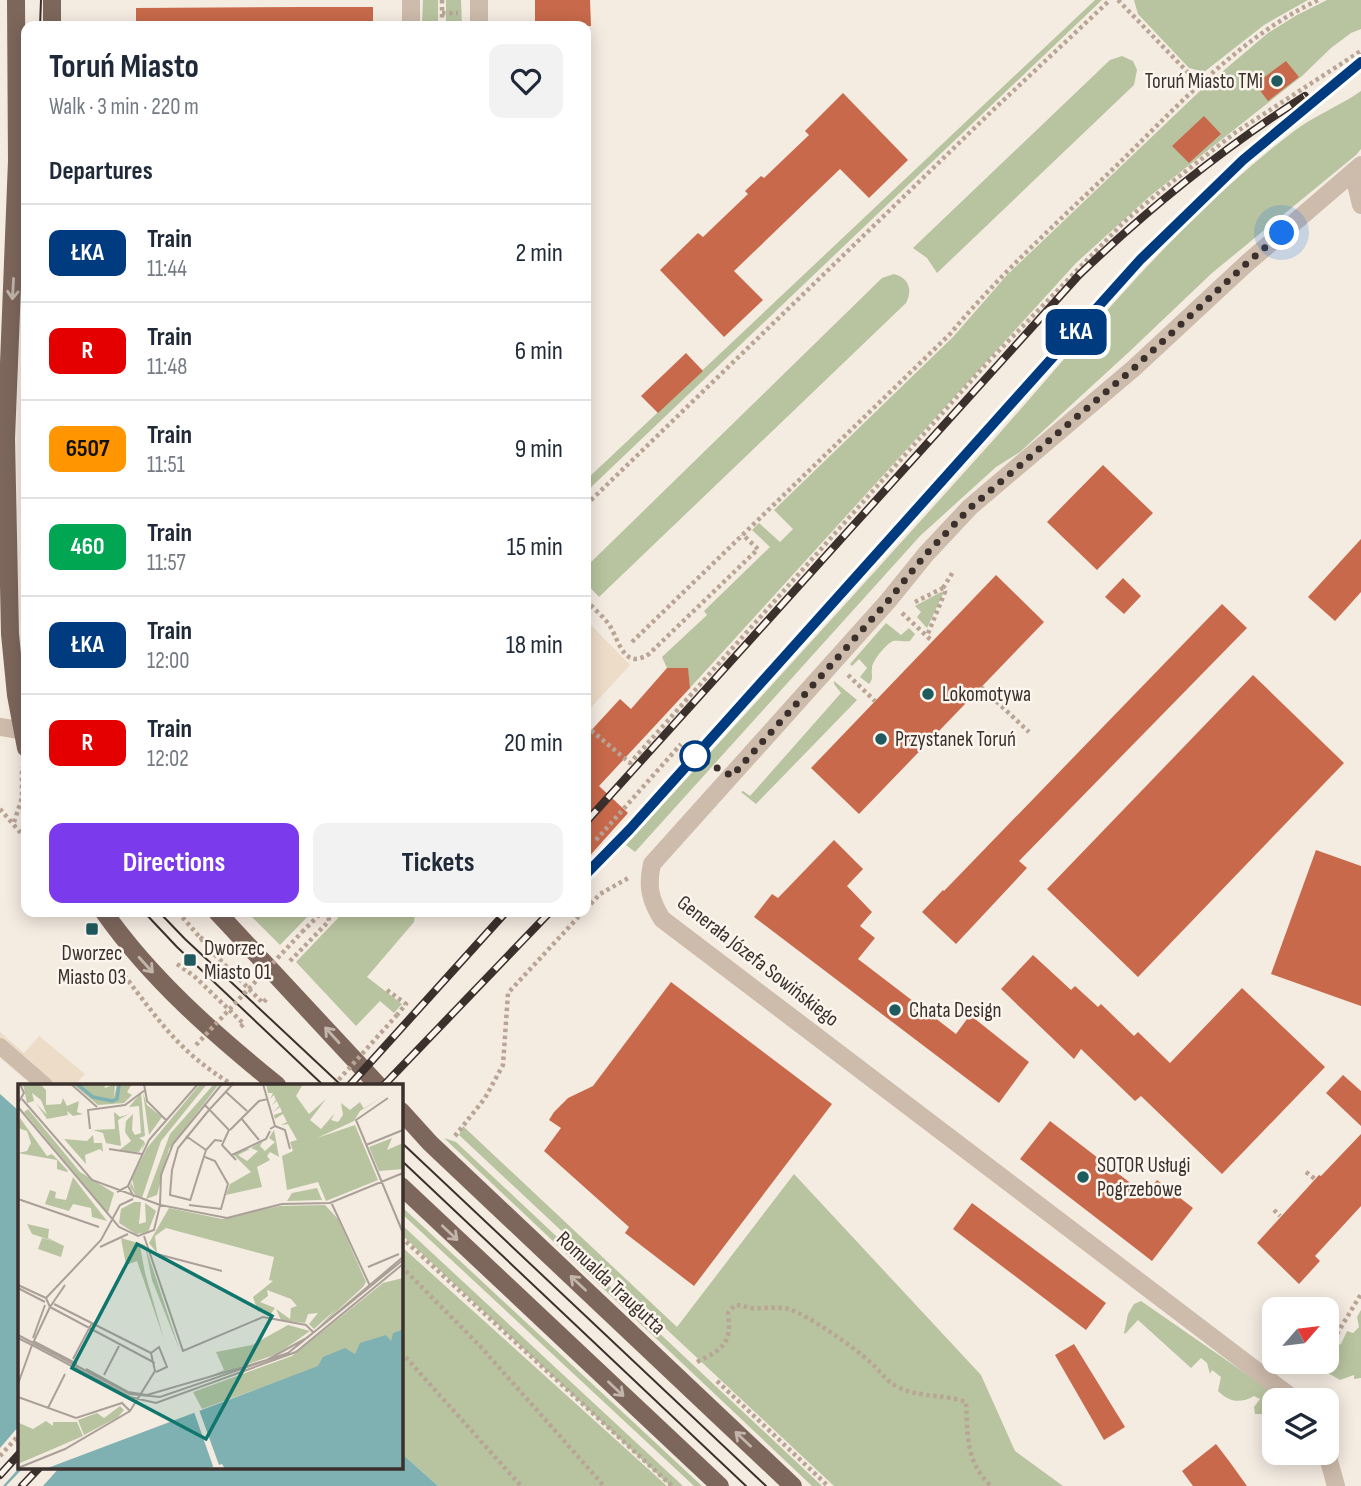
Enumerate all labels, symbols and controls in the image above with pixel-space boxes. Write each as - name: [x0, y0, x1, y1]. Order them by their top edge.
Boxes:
- button: heart: [489, 44, 563, 118]
- text: Toruń Miasto: [49, 47, 199, 87]
- place label: Toruń Miasto TMi: [1145, 69, 1263, 94]
- marker: Toruń Miasto TMi: [1269, 73, 1285, 89]
- text: Walk · 3 min · 220 m: [49, 93, 199, 121]
- text: Departures: [49, 156, 153, 187]
- your location: [1264, 215, 1299, 250]
- text: Train: [147, 224, 192, 255]
- text: ŁKA: [71, 238, 104, 267]
- text: 2 min: [515, 238, 563, 269]
- text: 11:44: [147, 255, 187, 283]
- one-way arrow: [7, 277, 20, 300]
- line badge: ŁKA: [1036, 309, 1116, 355]
- text: ŁKA: [1060, 317, 1092, 346]
- text: Train: [147, 322, 192, 353]
- text: R: [82, 336, 93, 365]
- text: 6 min: [515, 336, 563, 367]
- text: 11:48: [147, 353, 187, 381]
- text: Train: [147, 420, 192, 451]
- text: 6507: [66, 434, 109, 463]
- text: 9 min: [515, 434, 563, 465]
- text: 11:51: [147, 451, 185, 479]
- text: Train: [147, 518, 192, 549]
- text: 460: [71, 532, 104, 561]
- text: 15 min: [507, 532, 563, 563]
- text: 11:57: [147, 549, 186, 577]
- text: Train: [147, 616, 192, 647]
- text: ŁKA: [71, 630, 104, 659]
- text: 18 min: [506, 630, 563, 661]
- text: 12:00: [147, 647, 190, 675]
- place label: Lokomotywa: [942, 682, 1031, 707]
- marker: Lokomotywa: [920, 686, 936, 702]
- text: Train: [147, 714, 192, 745]
- place label: Przystanek Toruń: [895, 727, 1016, 752]
- text: R: [82, 728, 93, 757]
- text: 20 min: [504, 728, 563, 759]
- marker: Przystanek Toruń: [873, 731, 889, 747]
- unlabelled marker: [680, 741, 710, 771]
- text: 12:02: [147, 745, 189, 773]
- button: Directions: [49, 823, 299, 903]
- button: Tickets: [313, 823, 563, 903]
- street label: Generała Józefa Sowińskiego: [672, 890, 844, 1032]
- marker: Dworzec Miasto 03: [84, 921, 100, 937]
- place label: Dworzec Miasto 01: [204, 936, 272, 985]
- place label: Dworzec Miasto 03: [58, 941, 126, 990]
- marker: Dworzec Miasto 01: [182, 952, 198, 968]
- one-way arrow: [138, 956, 154, 974]
- place label: Chata Design: [909, 998, 1002, 1023]
- marker: Chata Design: [887, 1002, 903, 1018]
- one-way arrow: [323, 1027, 340, 1044]
- inset map: [18, 1084, 402, 1468]
- place label: SOTOR Usługi Pogrzebowe: [1097, 1153, 1190, 1202]
- marker: SOTOR Usługi Pogrzebowe: [1075, 1169, 1091, 1185]
- one-way arrow: [441, 1224, 459, 1241]
- street label: Romualda Traugutta: [551, 1226, 671, 1340]
- one-way arrow: [570, 1274, 587, 1291]
- north arrow: [1262, 1297, 1339, 1374]
- map controls: [1262, 1297, 1339, 1465]
- one-way arrow: [607, 1380, 624, 1397]
- button: layers: [1262, 1388, 1339, 1465]
- one-way arrow: [735, 1431, 753, 1448]

